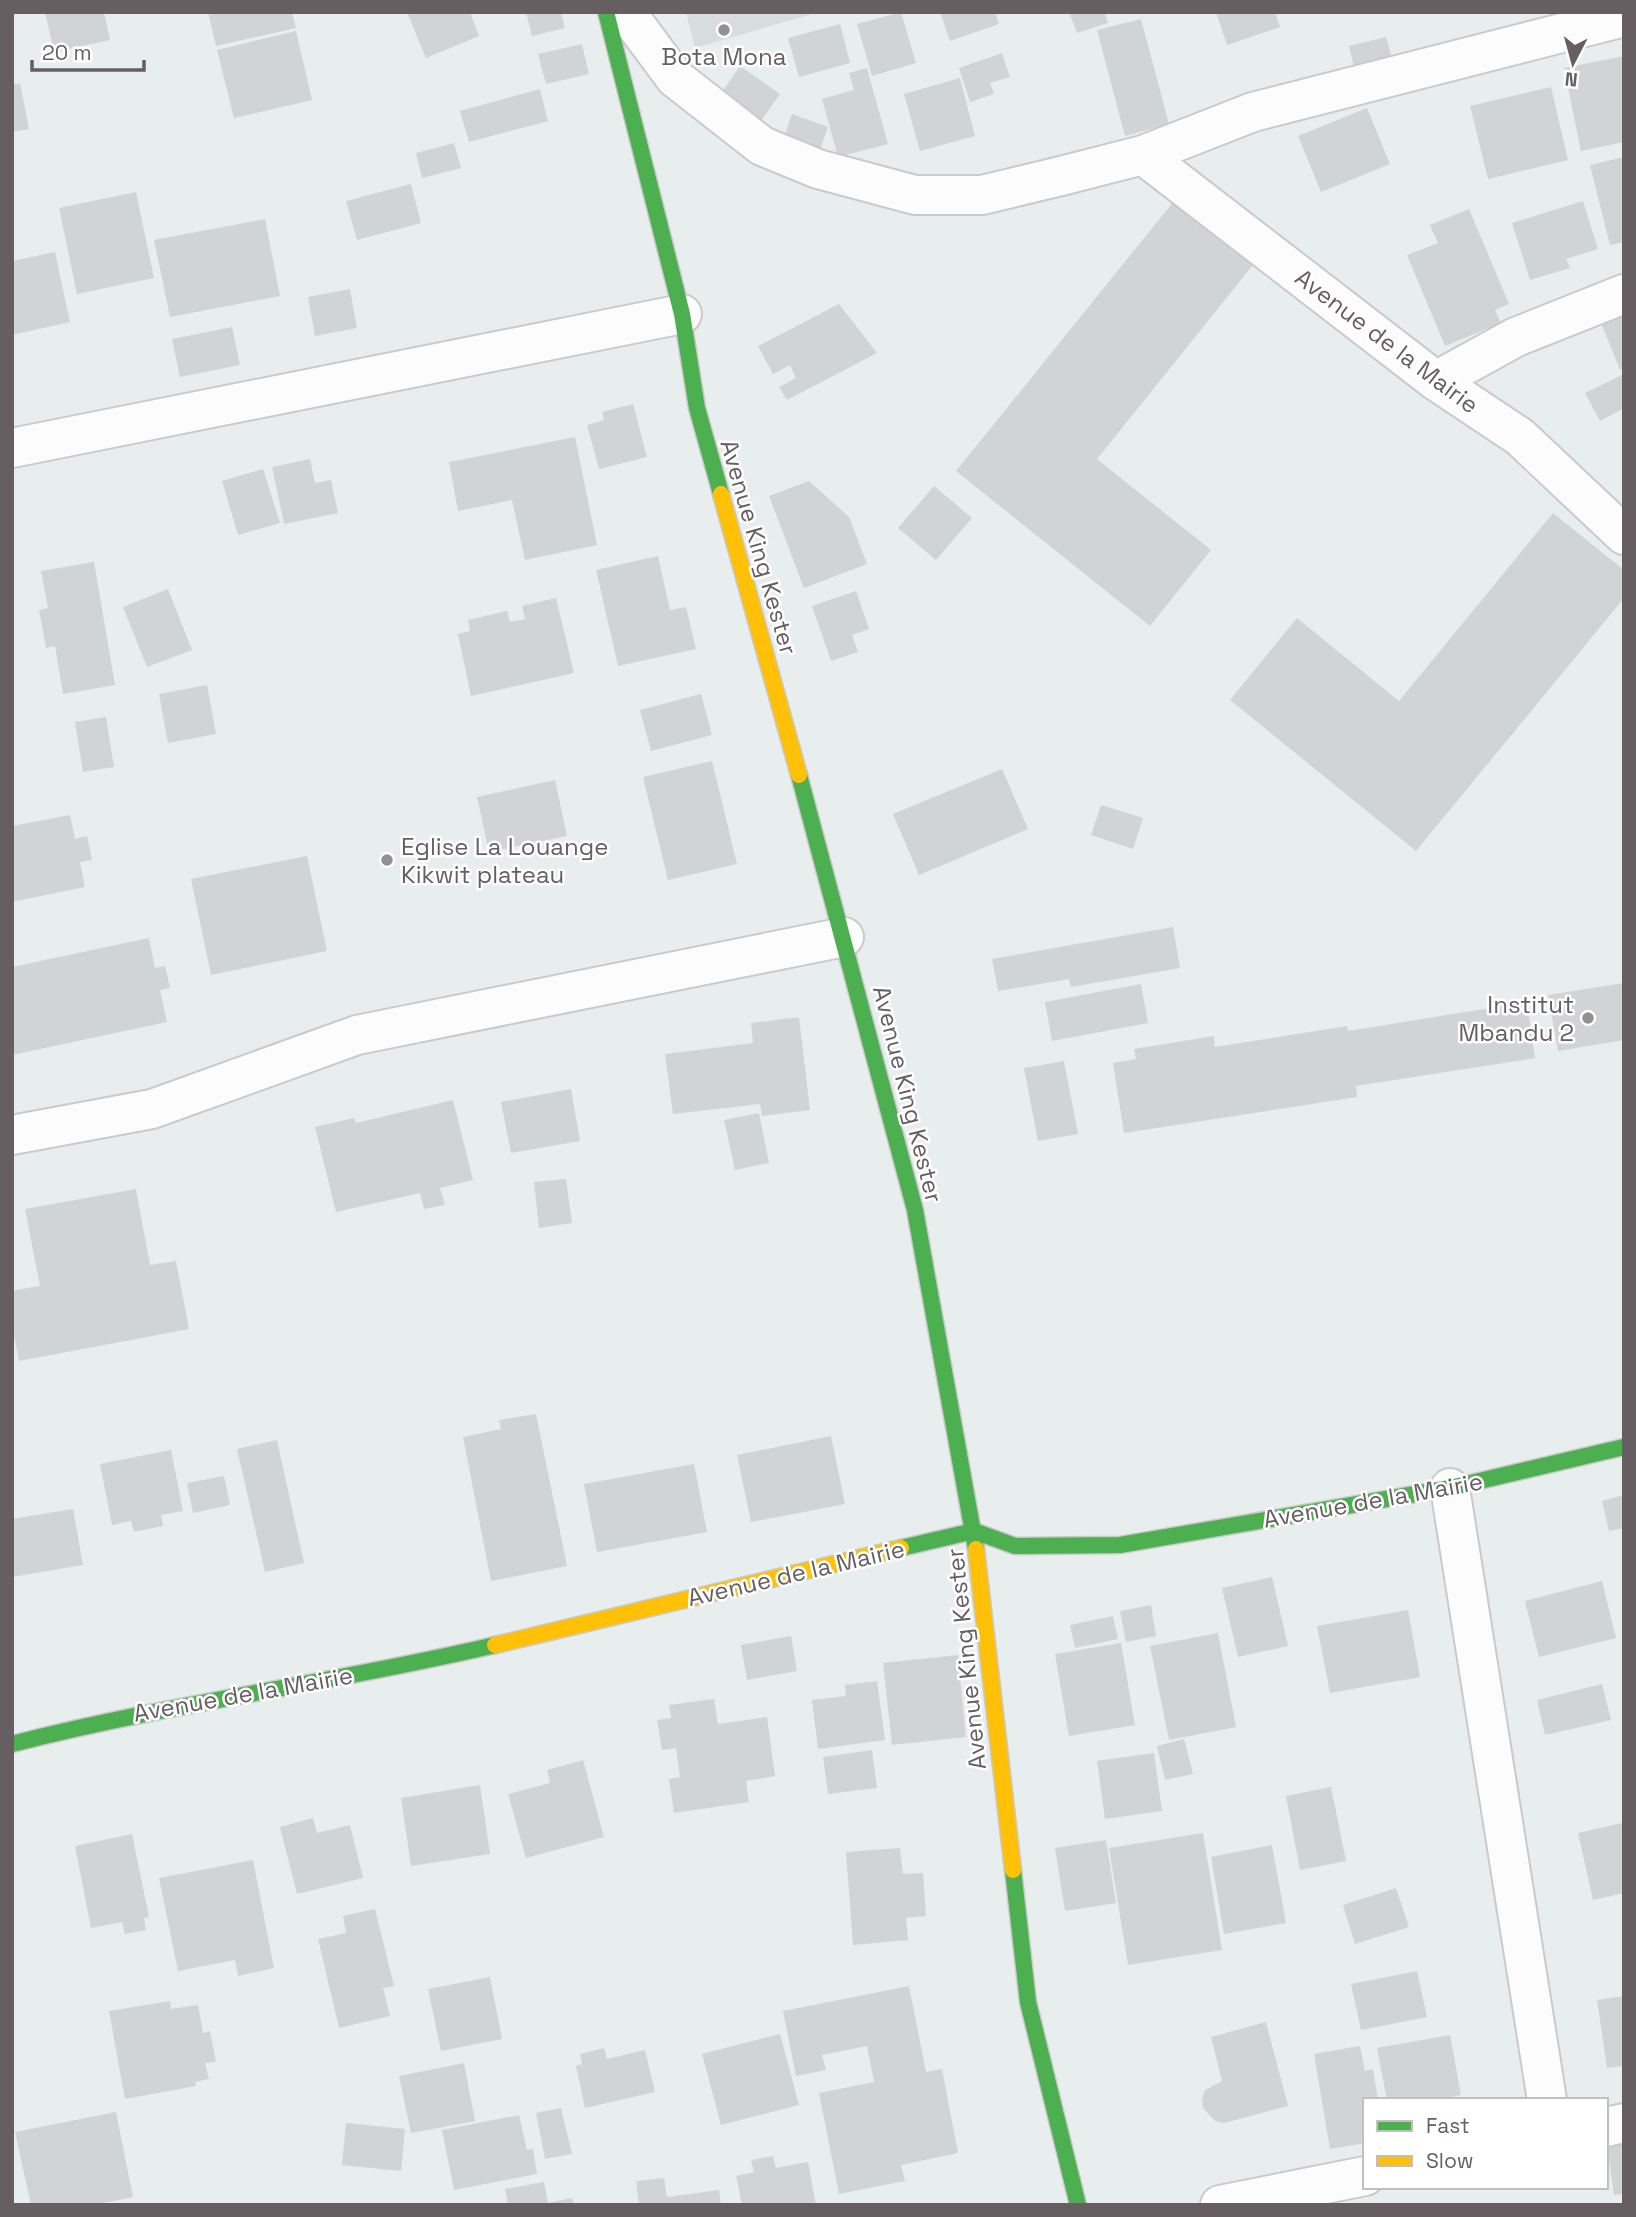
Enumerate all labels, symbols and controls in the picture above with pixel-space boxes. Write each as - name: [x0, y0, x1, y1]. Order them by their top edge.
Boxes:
- marker: Bota Mona: [716, 22, 732, 38]
- scale bar: [32, 28, 144, 72]
- north arrow: [1538, 28, 1608, 98]
- text: 20 m: [42, 39, 92, 66]
- place label: Bota Mona: [661, 41, 787, 72]
- text: N: [1564, 66, 1579, 93]
- street label: Avenue de la Mairie: [1289, 262, 1485, 420]
- street label: Avenue King Kester: [713, 436, 805, 658]
- place label: Eglise La Louange Kikwit plateau: [401, 831, 608, 890]
- marker: Eglise La Louange Kikwit plateau: [379, 852, 395, 868]
- street label: Avenue King Kester: [866, 982, 950, 1206]
- place label: Institut Mbandu 2: [1458, 989, 1574, 1048]
- marker: Institut Mbandu 2: [1580, 1010, 1596, 1026]
- street label: Avenue de la Mairie: [1261, 1465, 1485, 1535]
- street label: Avenue de la Mairie: [684, 1533, 908, 1613]
- street label: Avenue King Kester: [939, 1547, 993, 1771]
- street label: Avenue de la Mairie: [131, 1659, 355, 1729]
- legend: [1363, 2098, 1608, 2189]
- text: Fast: [1426, 2112, 1470, 2139]
- text: Slow: [1426, 2147, 1474, 2174]

